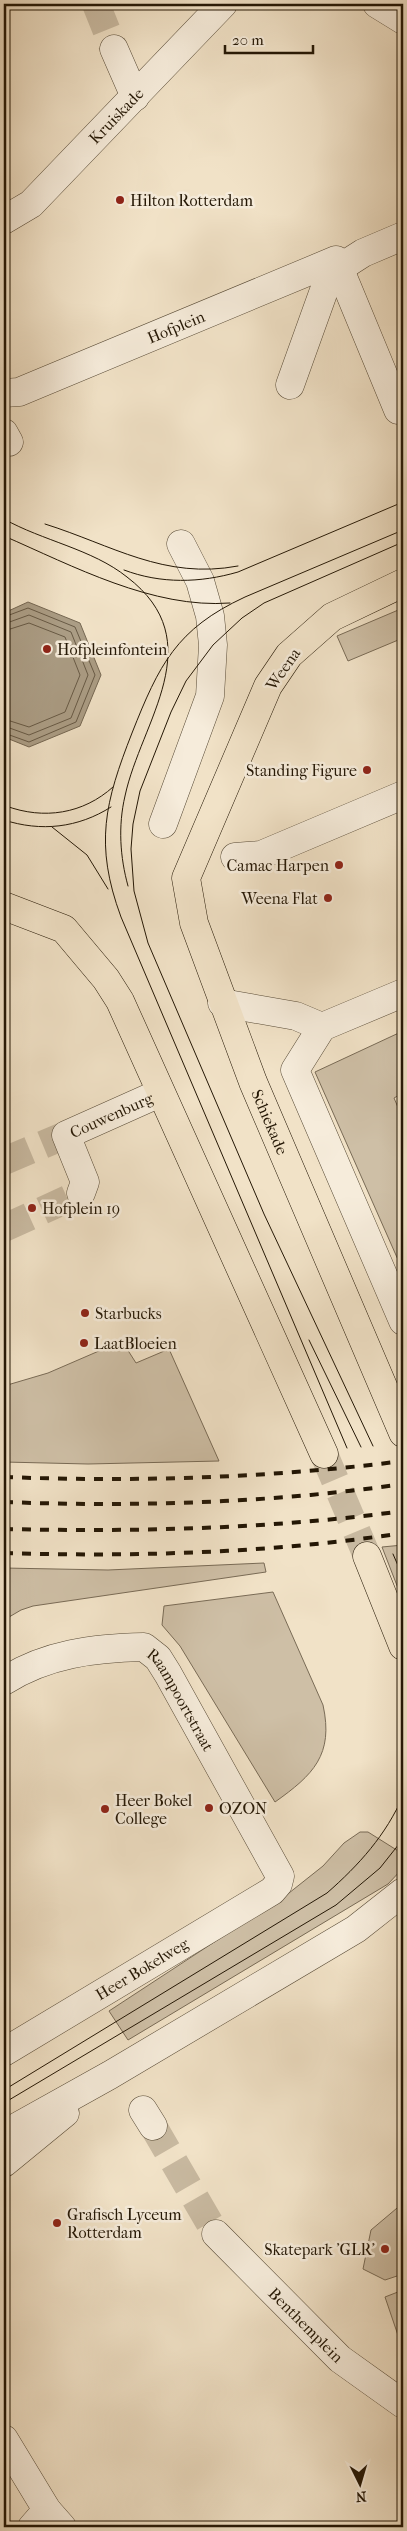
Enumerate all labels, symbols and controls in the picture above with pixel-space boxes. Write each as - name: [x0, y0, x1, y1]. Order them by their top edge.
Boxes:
- scale bar: [225, 22, 312, 54]
- text: 20 m: [232, 31, 264, 49]
- street label: Kruiskade: [85, 83, 147, 148]
- place label: Hilton Rotterdam: [130, 191, 254, 210]
- marker: Hilton Rotterdam: [114, 194, 126, 206]
- street label: Hofplein: [144, 306, 208, 347]
- place label: Hofpleinfontein: [57, 640, 168, 659]
- marker: Hofpleinfontein: [41, 643, 53, 655]
- street label: Weena: [261, 644, 305, 695]
- place label: Standing Figure: [246, 761, 357, 780]
- marker: Standing Figure: [361, 764, 373, 776]
- place label: Camac Harpen: [226, 856, 330, 875]
- marker: Camac Harpen: [333, 859, 345, 871]
- place label: Weena Flat: [240, 889, 318, 908]
- marker: Weena Flat: [322, 892, 334, 904]
- street label: Schiekade: [248, 1086, 292, 1157]
- street label: Couwenburg: [67, 1088, 156, 1142]
- place label: Hofplein 19: [42, 1199, 120, 1218]
- marker: Hofplein 19: [26, 1202, 38, 1214]
- place label: Starbucks: [95, 1304, 162, 1323]
- marker: Starbucks: [79, 1307, 91, 1319]
- place label: LaatBloeien: [94, 1334, 177, 1353]
- marker: LaatBloeien: [78, 1337, 90, 1349]
- street label: Raampoortstraat: [143, 1644, 218, 1755]
- place label: Heer Bokel College: [115, 1791, 193, 1828]
- place label: OZON: [219, 1799, 267, 1818]
- marker: OZON: [203, 1802, 215, 1814]
- marker: Heer Bokel College: [99, 1803, 111, 1815]
- street label: Heer Bokelweg: [92, 1934, 192, 2004]
- place label: Grafisch Lyceum Rotterdam: [67, 2205, 182, 2242]
- marker: Grafisch Lyceum Rotterdam: [51, 2217, 63, 2229]
- place label: Skatepark 'GLR': [264, 2240, 375, 2259]
- marker: Skatepark 'GLR': [379, 2243, 391, 2255]
- street label: Benthemplein: [265, 2283, 348, 2367]
- north arrow: [334, 2458, 384, 2508]
- text: N: [355, 2488, 367, 2505]

